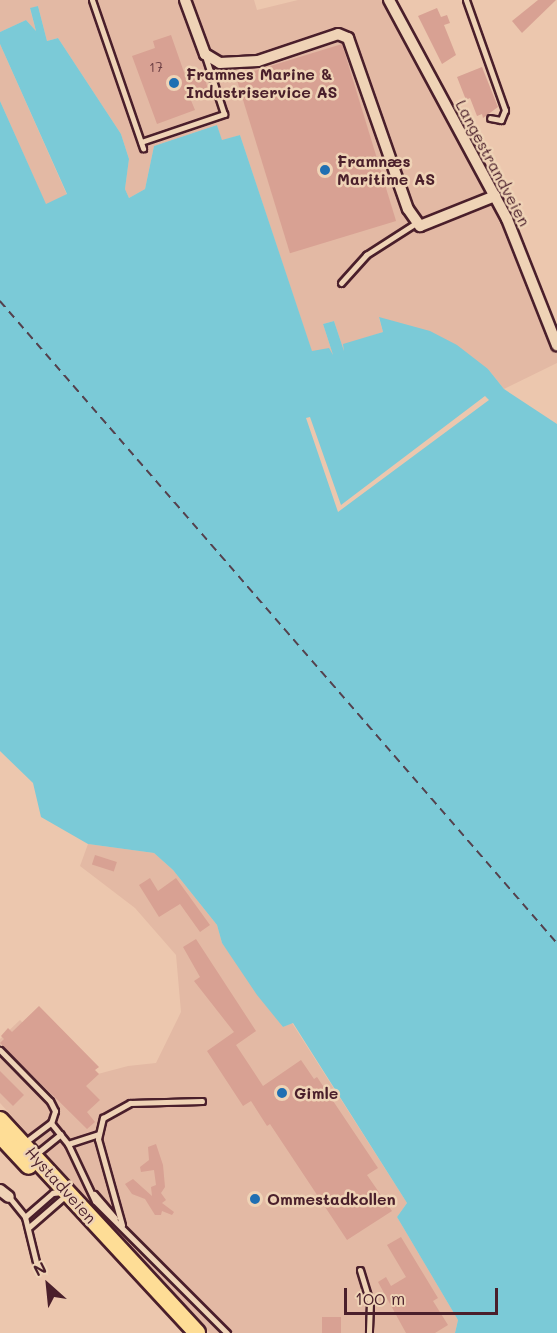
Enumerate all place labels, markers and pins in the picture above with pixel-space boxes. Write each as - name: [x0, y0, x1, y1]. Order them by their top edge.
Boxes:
- place label: Framnes Marine & Industriservice AS: [186, 64, 338, 102]
- marker: Framnes Marine & Industriservice AS: [167, 76, 181, 90]
- place label: Framnæs Maritime AS: [337, 151, 435, 189]
- marker: Framnæs Maritime AS: [318, 163, 332, 177]
- place label: Gimle: [294, 1083, 338, 1103]
- marker: Gimle: [275, 1086, 289, 1100]
- place label: Ommestadkollen: [267, 1189, 396, 1209]
- marker: Ommestadkollen: [248, 1192, 262, 1206]

